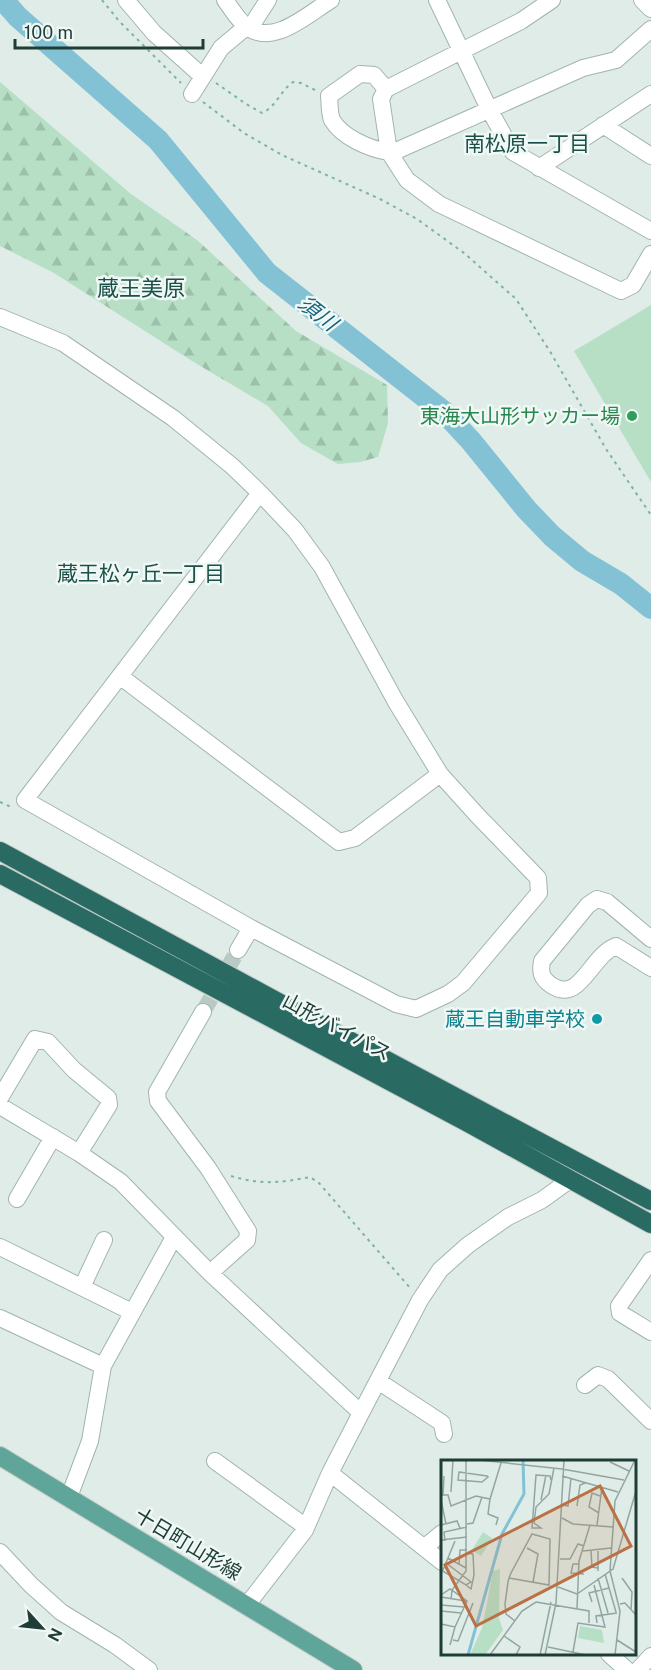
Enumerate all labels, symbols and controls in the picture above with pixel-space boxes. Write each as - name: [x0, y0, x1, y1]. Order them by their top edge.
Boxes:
- scale bar: [15, 12, 202, 50]
- text: 100 m: [24, 22, 73, 43]
- district label: 南松原一丁目: [464, 131, 590, 156]
- district label: 蔵王美原: [97, 275, 185, 301]
- water label: 須川: [294, 290, 344, 337]
- place label: 東海大山形サッカー場: [420, 404, 620, 428]
- marker: 東海大山形サッカー場: [625, 409, 639, 423]
- district label: 蔵王松ヶ丘一丁目: [57, 561, 225, 586]
- street label: 山形バイパス: [279, 988, 395, 1066]
- place label: 蔵王自動車学校: [445, 1007, 585, 1031]
- marker: 蔵王自動車学校: [590, 1012, 604, 1026]
- inset map: [441, 1460, 636, 1655]
- street label: 十日町山形線: [130, 1503, 246, 1585]
- north arrow: [12, 1598, 72, 1658]
- text: N: [44, 1625, 66, 1644]

